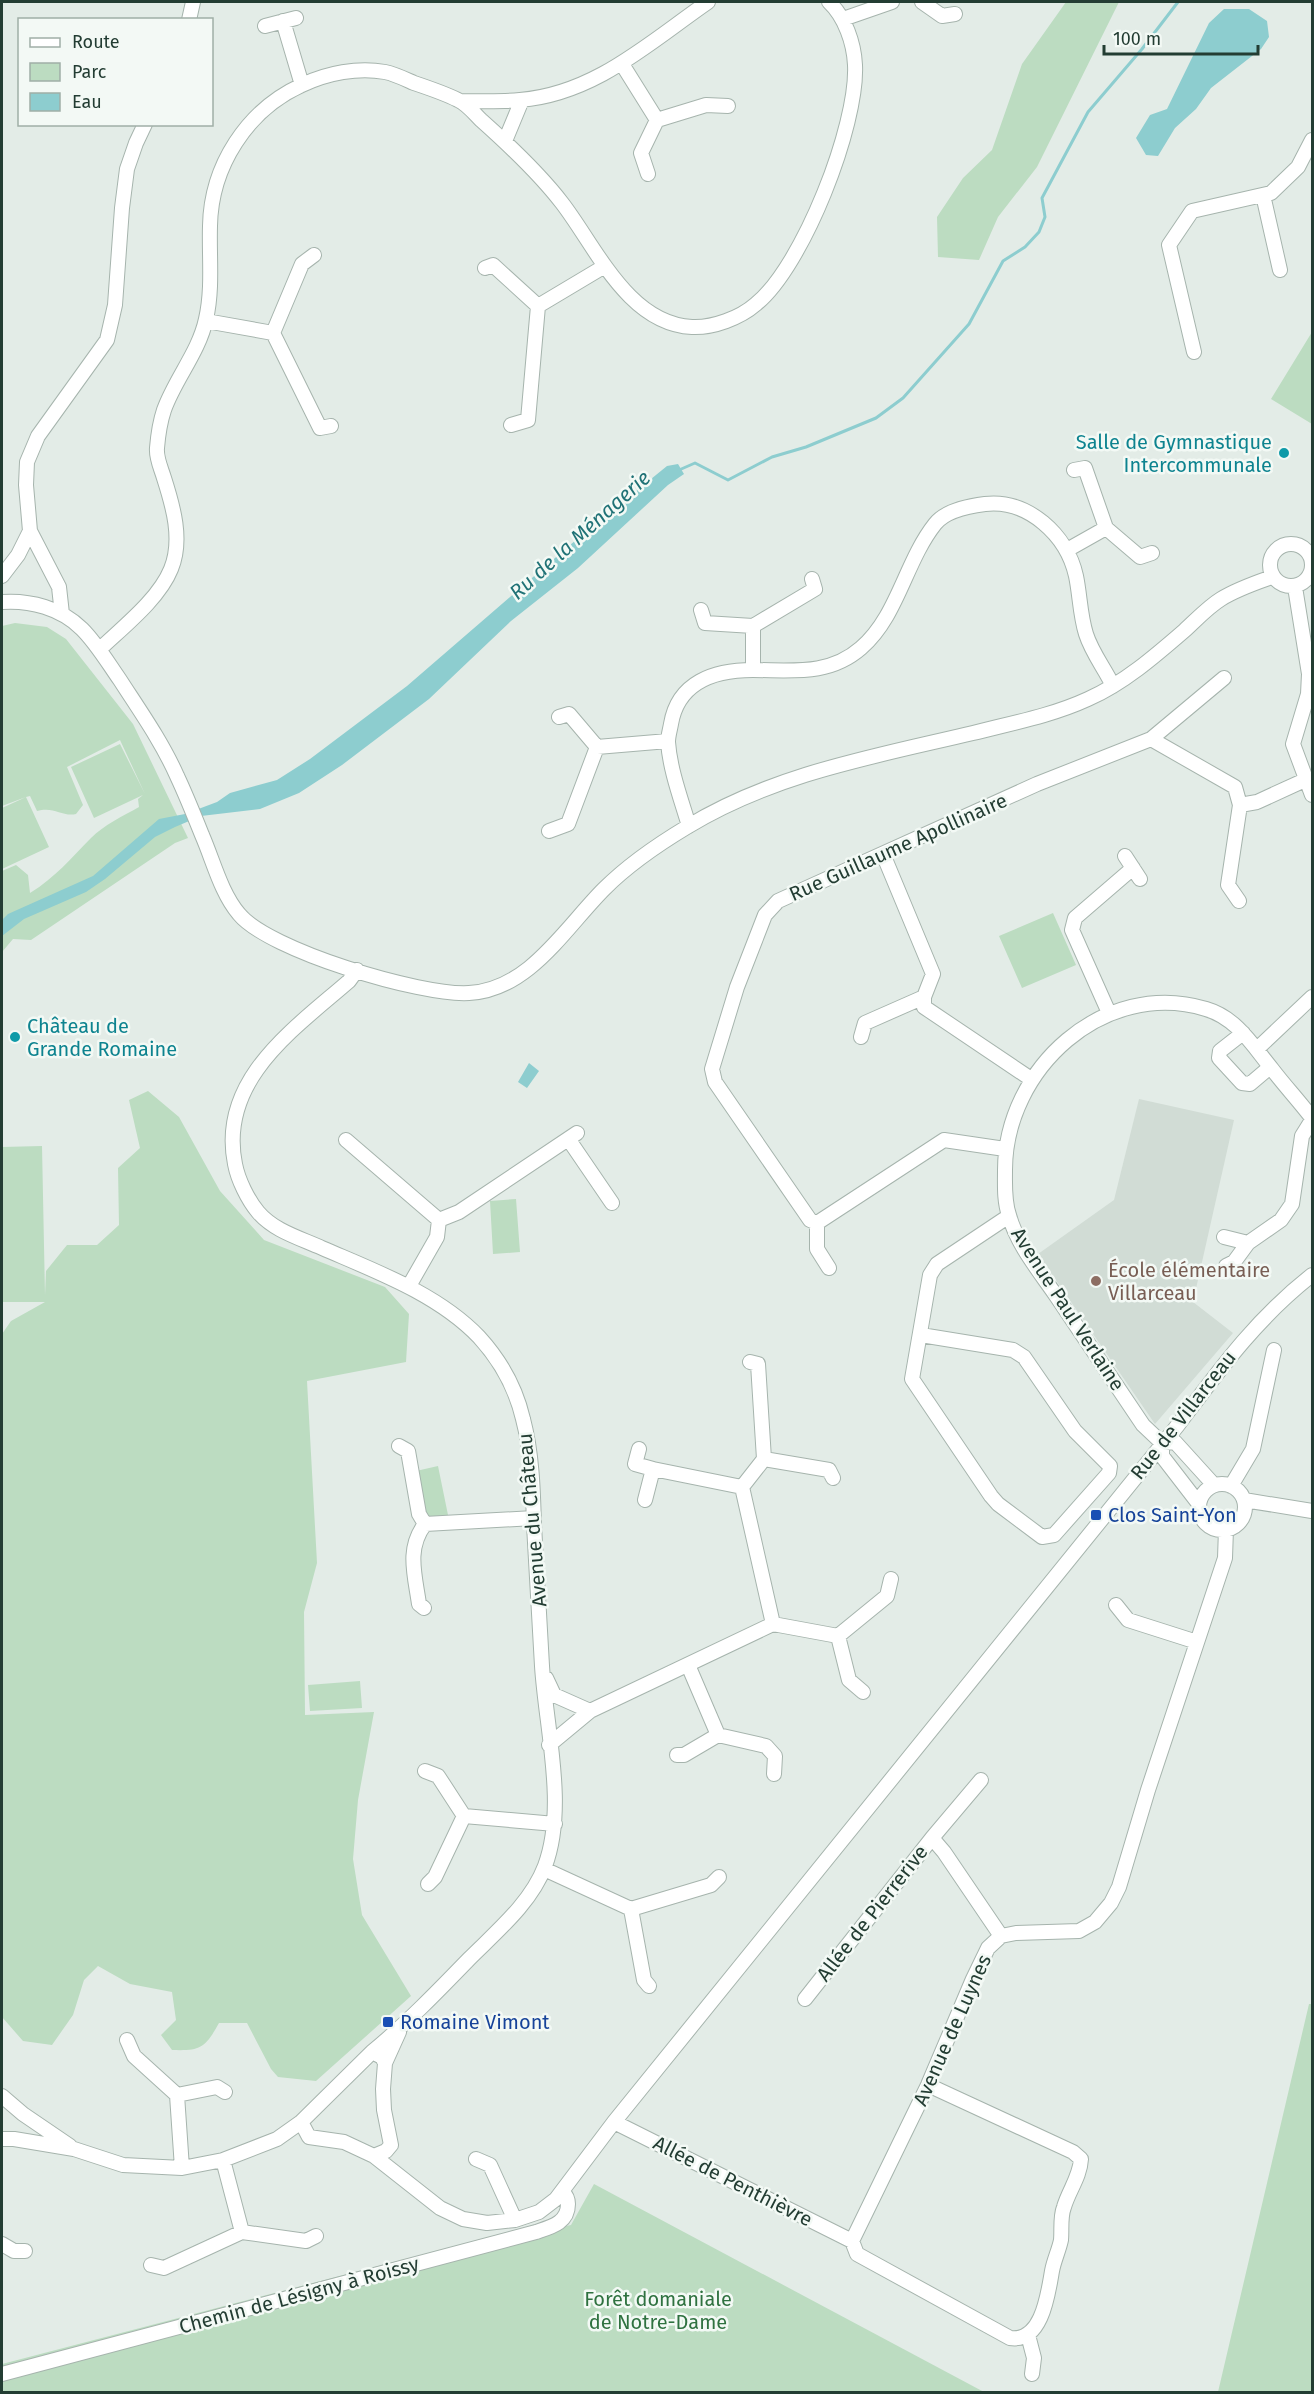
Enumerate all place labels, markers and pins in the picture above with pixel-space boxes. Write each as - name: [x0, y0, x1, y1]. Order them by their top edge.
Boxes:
- place label: Salle de Gymnastique Intercommunale: [1076, 430, 1272, 477]
- marker: Salle de Gymnastique Intercommunale: [1277, 446, 1291, 460]
- place label: Château de Grande Romaine: [27, 1014, 177, 1061]
- marker: Château de Grande Romaine: [8, 1030, 22, 1044]
- place label: École élémentaire Villarceau: [1108, 1258, 1270, 1305]
- marker: École élémentaire Villarceau: [1089, 1274, 1103, 1288]
- place label: Clos Saint-Yon: [1108, 1503, 1237, 1527]
- marker: Clos Saint-Yon: [1089, 1508, 1103, 1522]
- place label: Romaine Vimont: [400, 2010, 550, 2034]
- marker: Romaine Vimont: [381, 2015, 395, 2029]

